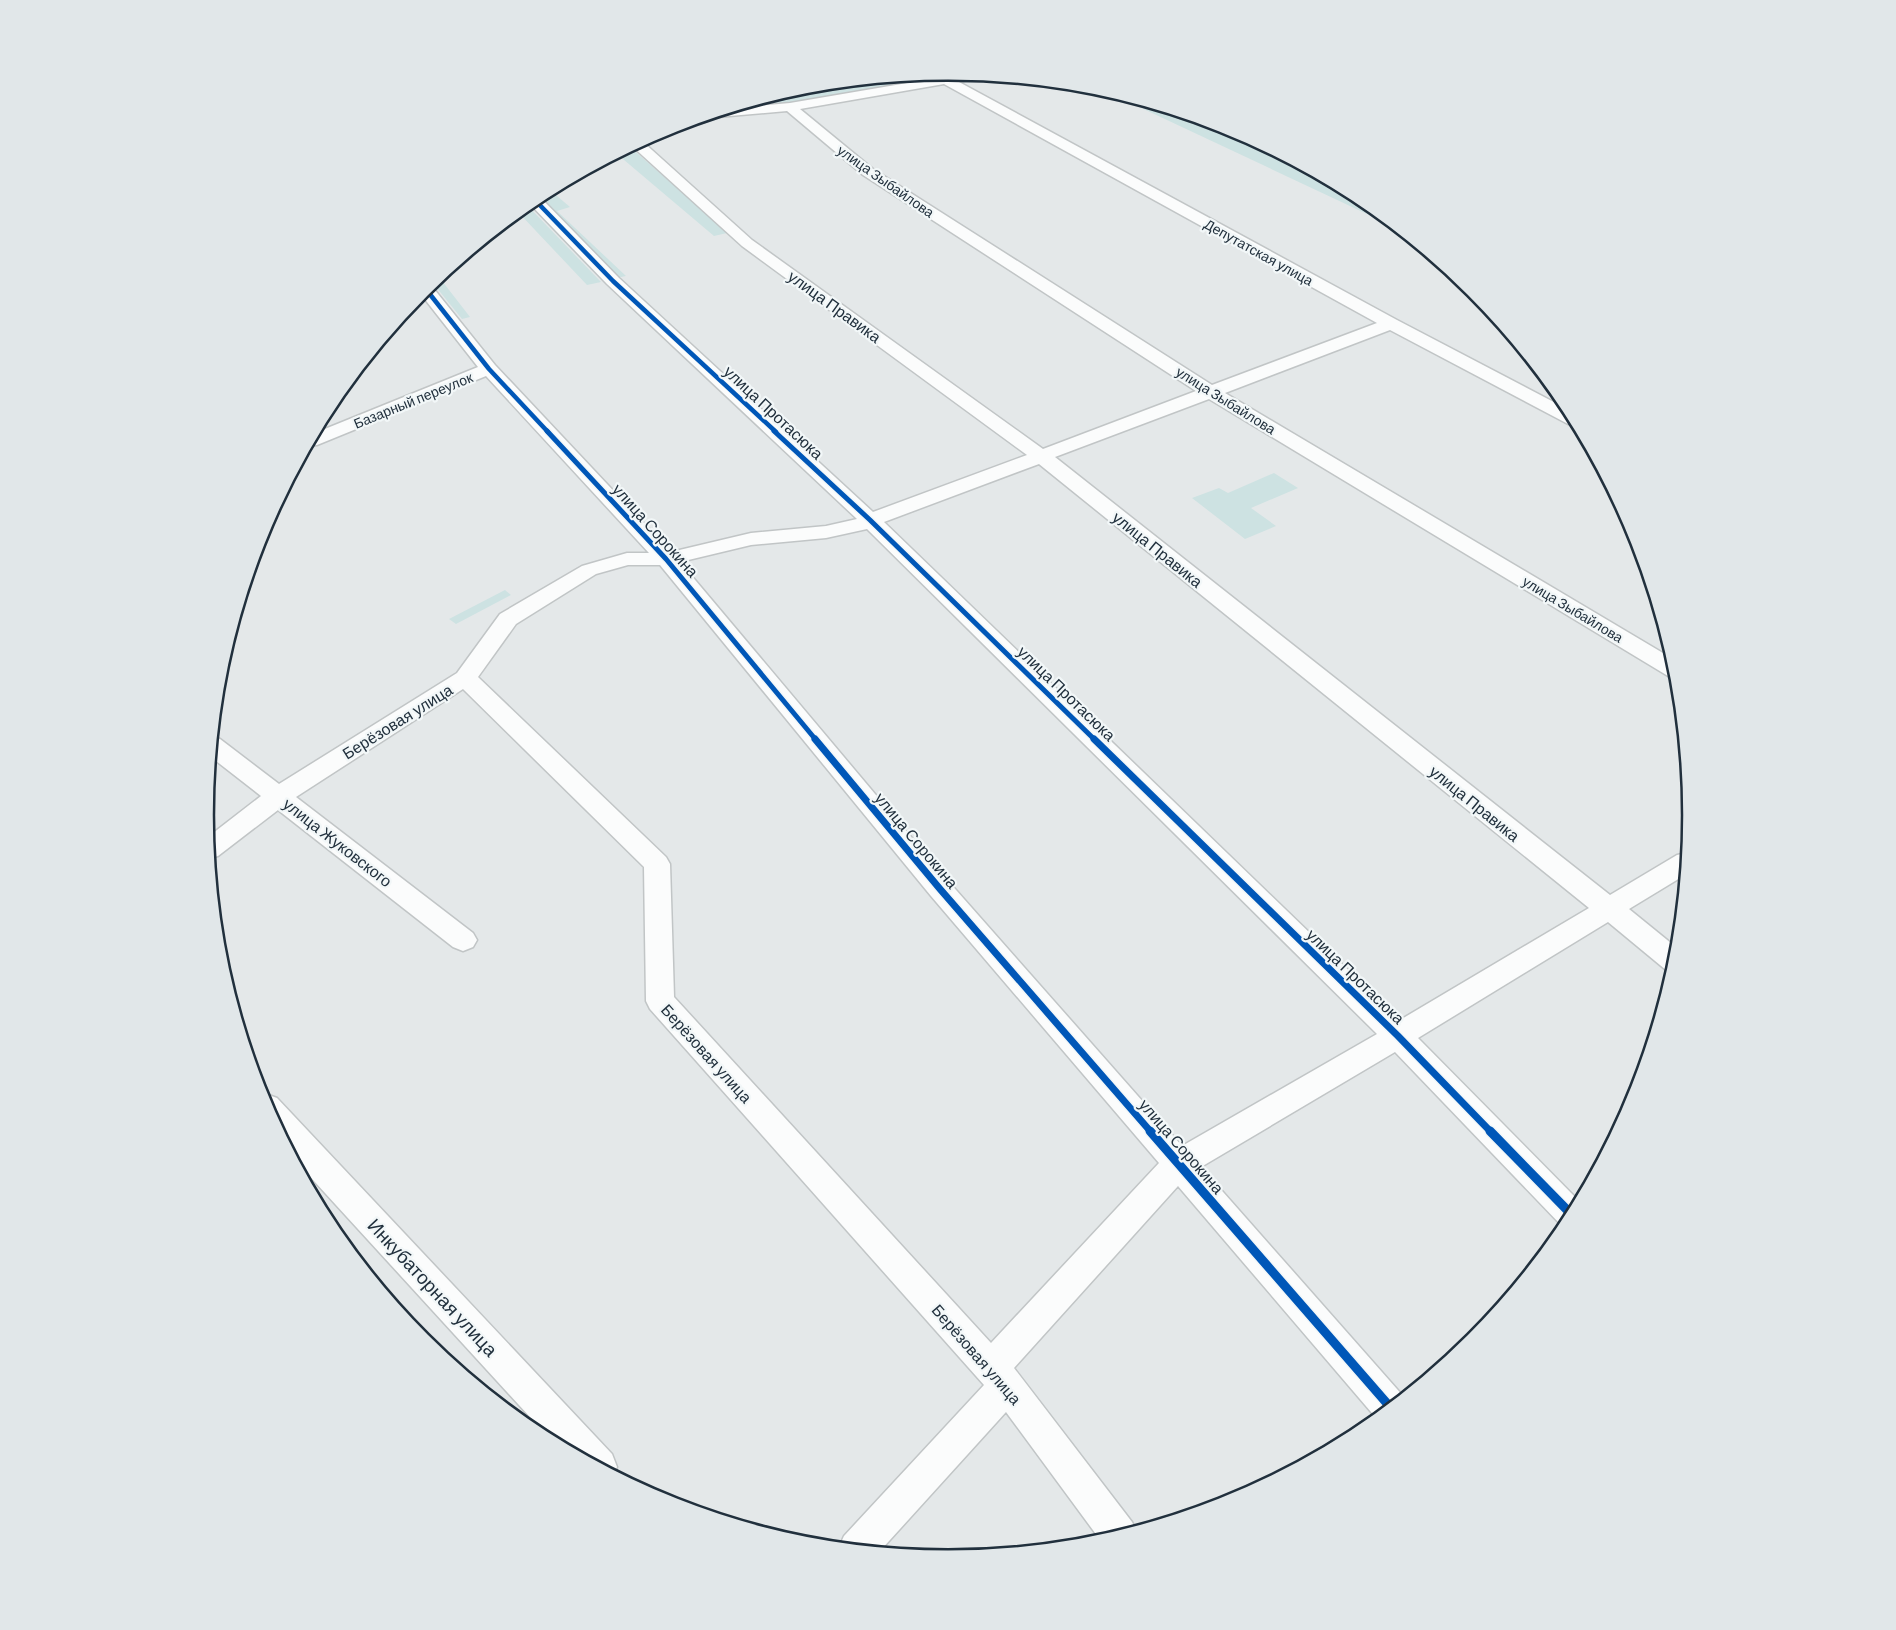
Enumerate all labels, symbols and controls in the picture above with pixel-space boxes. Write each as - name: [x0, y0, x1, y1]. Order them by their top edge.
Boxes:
- street label: улица Зыбайлова: [834, 141, 938, 221]
- street label: Депутатская улица: [1202, 215, 1317, 289]
- street label: улица Правика: [785, 266, 885, 346]
- street label: улица Протасюка: [721, 361, 828, 463]
- street label: улица Зыбайлова: [1173, 363, 1279, 438]
- street label: Базарный переулок: [351, 368, 476, 432]
- street label: улица Сорокина: [609, 479, 703, 581]
- street label: улица Правика: [1109, 507, 1207, 591]
- street label: улица Зыбайлова: [1520, 572, 1627, 646]
- street label: улица Протасюка: [1014, 642, 1120, 745]
- street label: Берёзовая улица: [338, 679, 456, 763]
- street label: улица Правика: [1426, 761, 1524, 845]
- street label: улица Сорокина: [871, 788, 963, 892]
- street label: улица Жуковского: [280, 794, 396, 890]
- street label: улица Протасюка: [1303, 925, 1409, 1028]
- street label: Берёзовая улица: [658, 1000, 756, 1106]
- street label: улица Сорокина: [1136, 1095, 1228, 1197]
- street label: Инкубаторная улица: [363, 1213, 503, 1361]
- street label: Берёзовая улица: [928, 1300, 1026, 1408]

